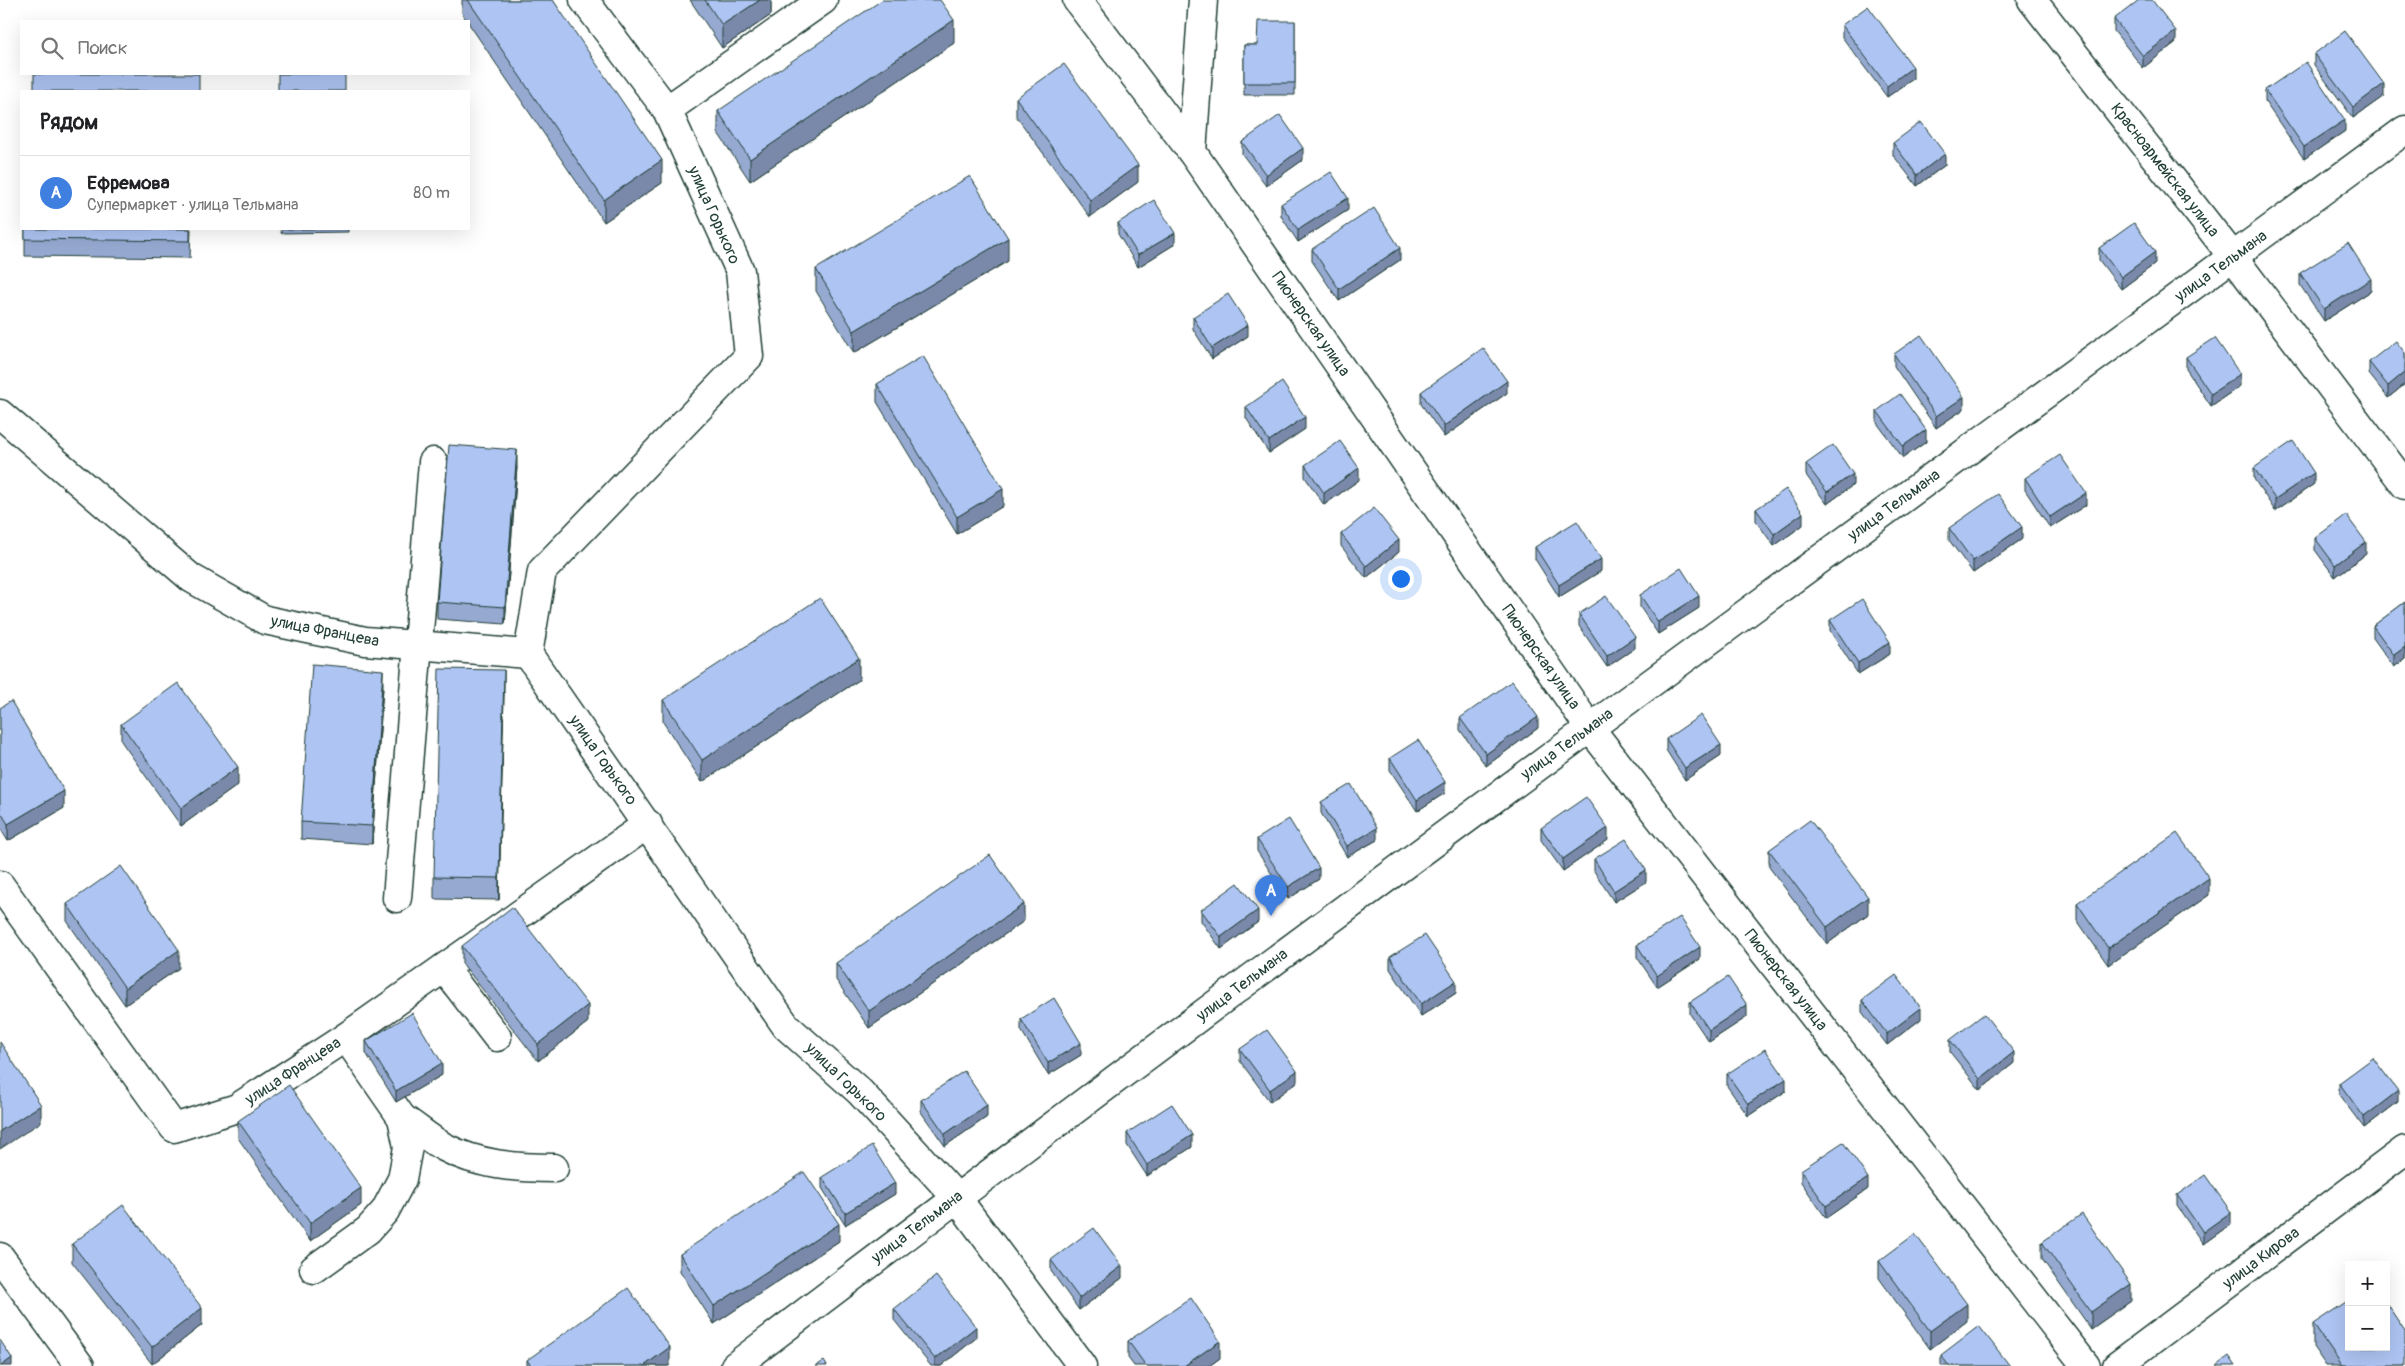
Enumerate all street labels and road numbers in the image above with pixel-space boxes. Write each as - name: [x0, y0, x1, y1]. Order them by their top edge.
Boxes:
- street label: Красноармейская улица: [2106, 99, 2224, 241]
- street label: улица Горького: [683, 162, 745, 268]
- street label: улица Тельмана: [2170, 226, 2271, 307]
- street label: Пионерская улица: [1267, 268, 1355, 380]
- street label: улица Тельмана: [1843, 465, 1944, 546]
- street label: Пионерская улица: [1497, 601, 1585, 713]
- street label: улица Францева: [268, 610, 381, 651]
- street label: улица Тельмана: [1516, 704, 1617, 785]
- street label: улица Горького: [564, 710, 642, 809]
- street label: Пионерская улица: [1740, 925, 1832, 1035]
- street label: улица Тельмана: [1192, 944, 1292, 1026]
- street label: улица Францева: [240, 1033, 345, 1110]
- street label: улица Горького: [800, 1038, 891, 1126]
- street label: улица Тельмана: [867, 1186, 967, 1268]
- street label: улица Кирова: [2218, 1223, 2303, 1294]

